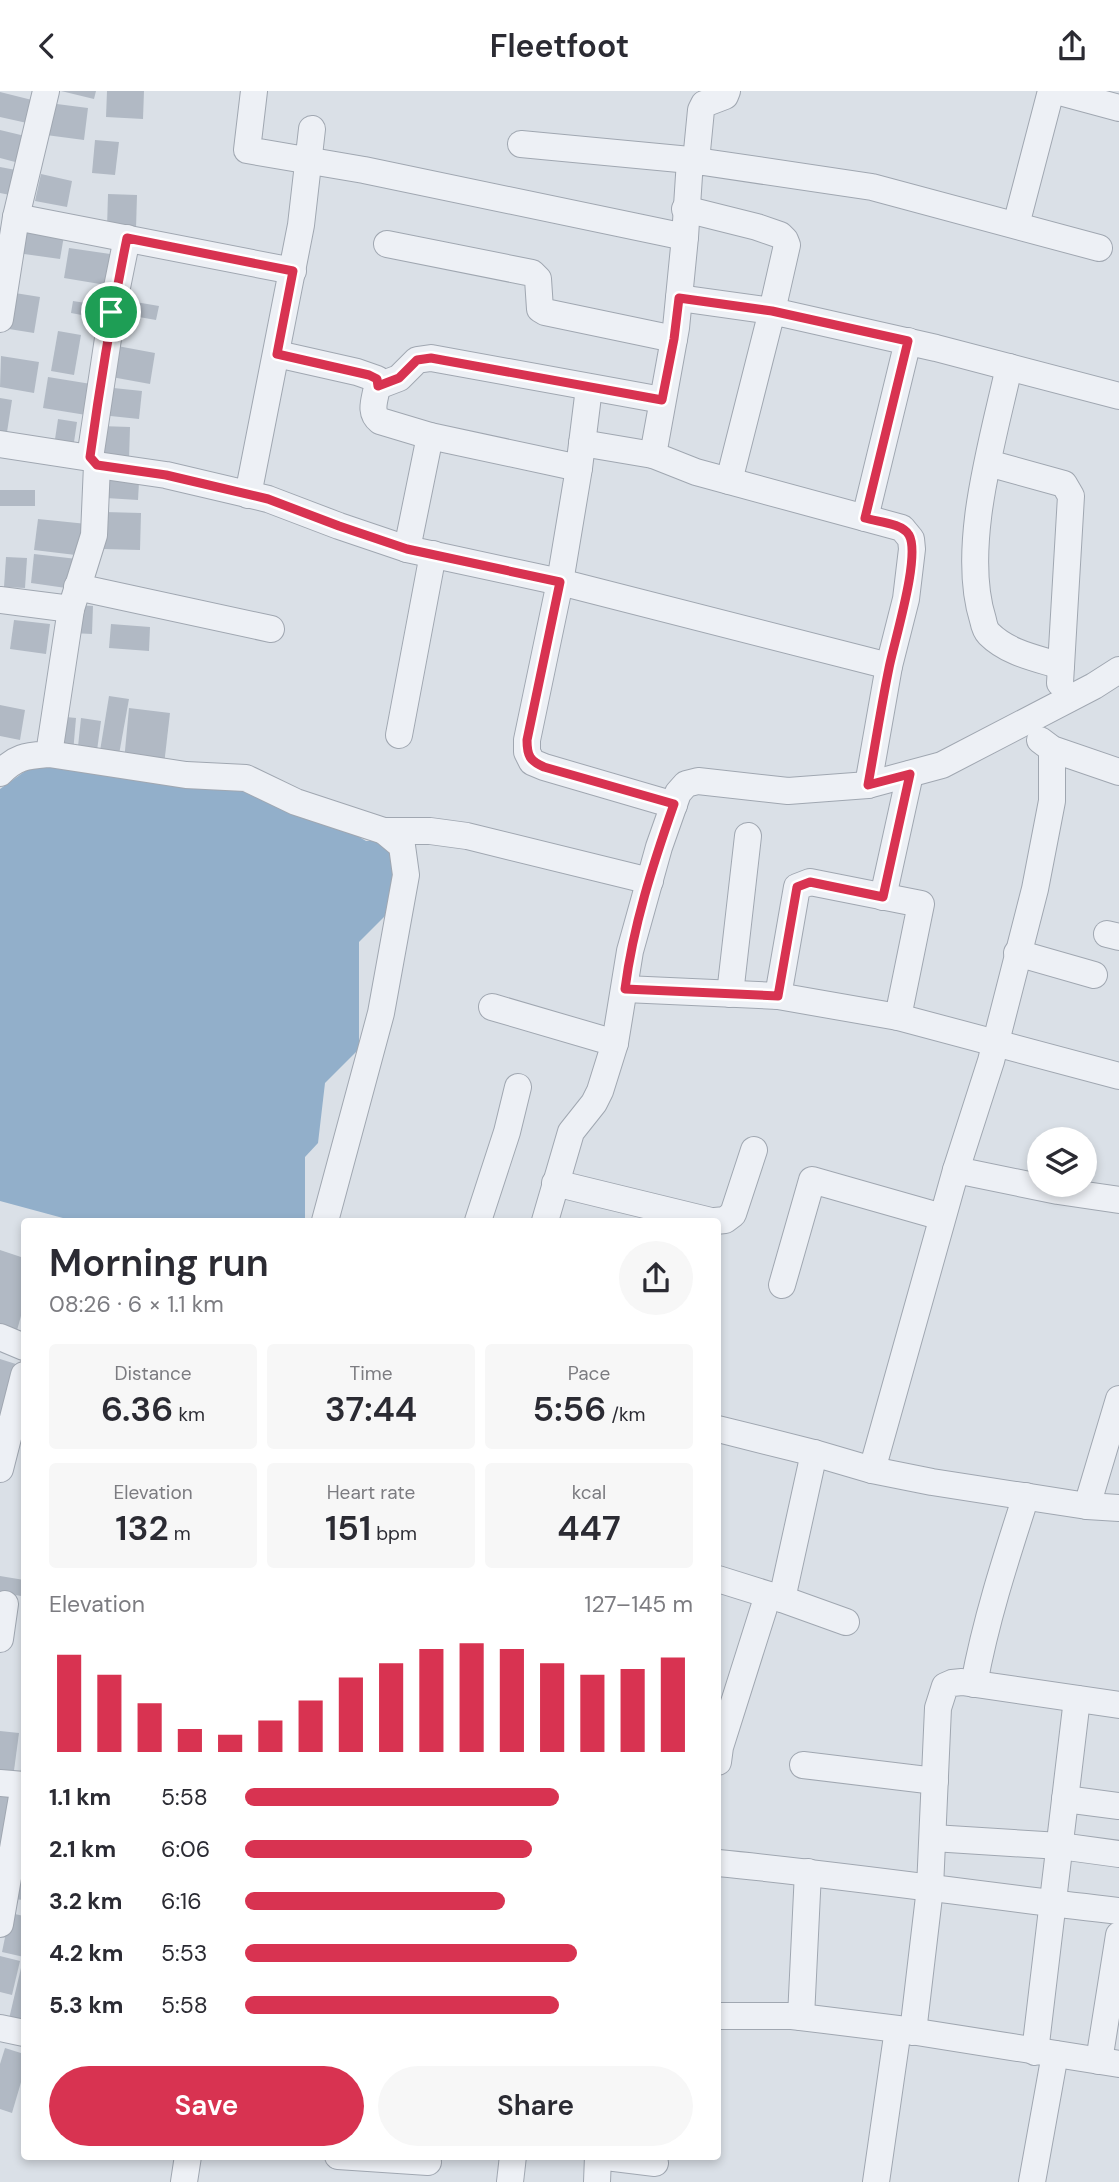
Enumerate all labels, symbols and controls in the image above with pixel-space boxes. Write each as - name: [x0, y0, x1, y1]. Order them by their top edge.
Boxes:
- text: Fleetfoot: [490, 25, 629, 67]
- icon: back: [28, 27, 66, 65]
- icon: share: [1053, 27, 1091, 65]
- pin: [81, 282, 141, 342]
- icon: arrive: [92, 293, 130, 331]
- map controls: [1027, 1127, 1097, 1197]
- button: layers: [1027, 1127, 1097, 1197]
- text: Morning run: [49, 1238, 269, 1288]
- button: share: [619, 1241, 693, 1315]
- text: 08:26 · 6 × 1.1 km: [49, 1289, 224, 1319]
- text: Distance: [114, 1361, 192, 1386]
- text: Time: [350, 1361, 392, 1386]
- text: Pace: [568, 1361, 610, 1386]
- text: 6.36: [101, 1386, 173, 1432]
- text: 37:44: [325, 1386, 417, 1432]
- text: 5:56: [533, 1386, 606, 1432]
- text: km: [173, 1402, 205, 1427]
- text: /km: [606, 1402, 645, 1427]
- text: Elevation: [113, 1480, 193, 1505]
- text: Heart rate: [327, 1480, 415, 1505]
- text: kcal: [572, 1480, 606, 1505]
- text: 132: [115, 1505, 169, 1551]
- text: 151: [325, 1505, 371, 1551]
- text: 447: [557, 1505, 621, 1551]
- text: m: [169, 1521, 191, 1546]
- text: bpm: [371, 1521, 417, 1546]
- text: Elevation: [49, 1589, 145, 1619]
- text: 127–145 m: [584, 1589, 693, 1619]
- text: 1.1 km: [49, 1782, 111, 1812]
- text: 5:58: [161, 1782, 208, 1812]
- text: 2.1 km: [49, 1834, 116, 1864]
- text: 6:06: [161, 1834, 210, 1864]
- text: 3.2 km: [49, 1886, 122, 1916]
- text: 6:16: [161, 1886, 202, 1916]
- text: 4.2 km: [49, 1938, 123, 1968]
- text: 5:53: [161, 1938, 207, 1968]
- text: 5.3 km: [49, 1990, 123, 2020]
- text: 5:58: [161, 1990, 208, 2020]
- button: Save: [49, 2066, 364, 2146]
- button: Share: [378, 2066, 693, 2146]

